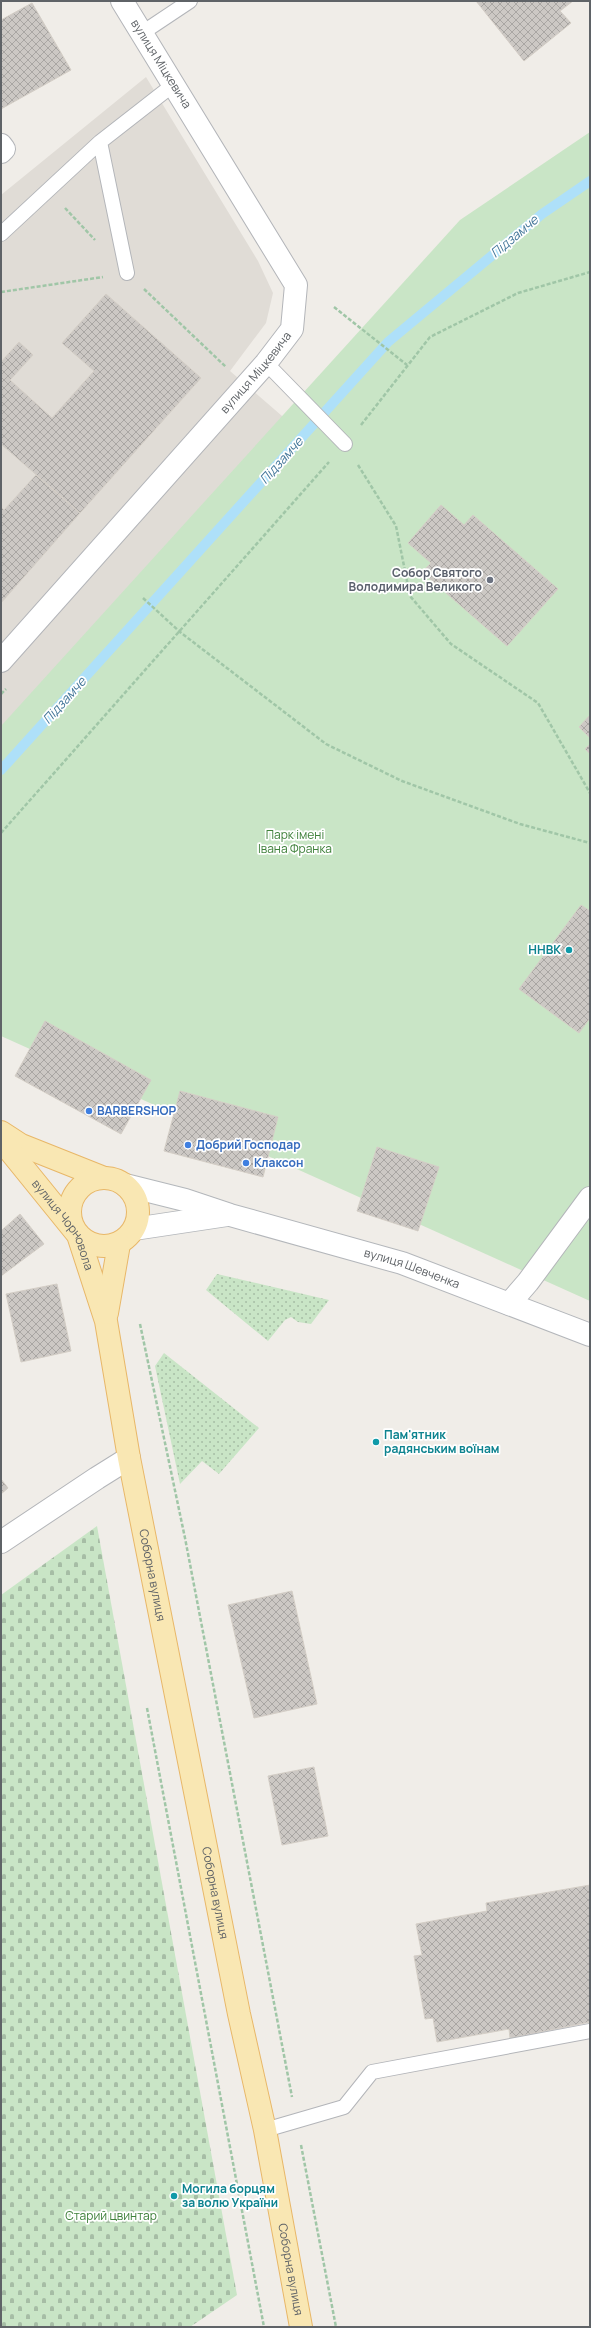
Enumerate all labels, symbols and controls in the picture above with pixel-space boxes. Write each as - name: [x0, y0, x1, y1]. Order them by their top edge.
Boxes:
- street label: вулиця Міцкевича: [127, 16, 196, 112]
- water label: Підзамче: [486, 210, 543, 261]
- street label: вулиця Міцкевича: [216, 328, 295, 417]
- water label: Підзамче: [255, 432, 308, 487]
- place label: Собор Святого Володимира Великого: [349, 564, 482, 595]
- marker: Собор Святого Володимира Великого: [485, 575, 495, 585]
- water label: Підзамче: [38, 672, 91, 727]
- park label: Парк імені Івана Франка: [258, 826, 332, 857]
- place label: ННВК: [528, 941, 561, 958]
- marker: ННВК: [564, 945, 574, 955]
- place label: BARBERSHOP: [97, 1102, 177, 1119]
- marker: BARBERSHOP: [84, 1106, 94, 1116]
- place label: Добрий Господар: [196, 1136, 301, 1153]
- marker: Добрий Господар: [183, 1140, 193, 1150]
- place label: Клаксон: [254, 1154, 303, 1171]
- marker: Клаксон: [241, 1158, 251, 1168]
- street label: вулиця Чорновола: [28, 1175, 98, 1272]
- street label: вулиця Шевченка: [362, 1244, 462, 1292]
- place label: Пам'ятник радянським воїнам: [384, 1426, 500, 1457]
- marker: Пам'ятник радянським воїнам: [371, 1437, 381, 1447]
- street label: Соборна вулиця: [135, 1528, 170, 1622]
- street label: Соборна вулиця: [198, 1845, 233, 1940]
- place label: Могила борцям за волю України: [182, 2180, 278, 2211]
- marker: Могила борцям за волю України: [169, 2191, 179, 2201]
- park label: Старий цвинтар: [65, 2207, 157, 2224]
- street label: Соборна вулиця: [274, 2222, 308, 2317]

